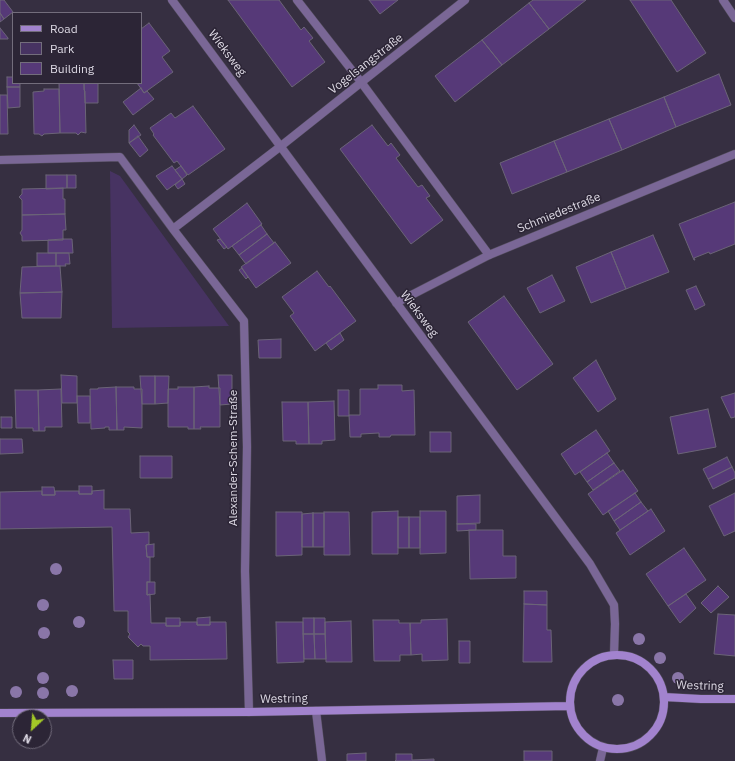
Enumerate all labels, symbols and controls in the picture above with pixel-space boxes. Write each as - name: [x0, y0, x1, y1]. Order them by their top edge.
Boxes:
- legend: [12, 12, 142, 84]
- text: Road: [50, 21, 78, 36]
- street label: Wieksweg: [205, 27, 249, 79]
- street label: Vogelsangstraße: [326, 31, 406, 97]
- text: Park: [50, 41, 74, 56]
- text: Building: [50, 61, 94, 76]
- street label: Schmiedestraße: [515, 190, 603, 236]
- street label: Wieksweg: [397, 288, 441, 340]
- street label: Alexander-Schem-Straße: [227, 390, 241, 526]
- street label: Westring: [676, 678, 724, 694]
- street label: Westring: [260, 691, 308, 707]
- north arrow: [12, 709, 52, 749]
- text: N: [21, 731, 34, 747]

